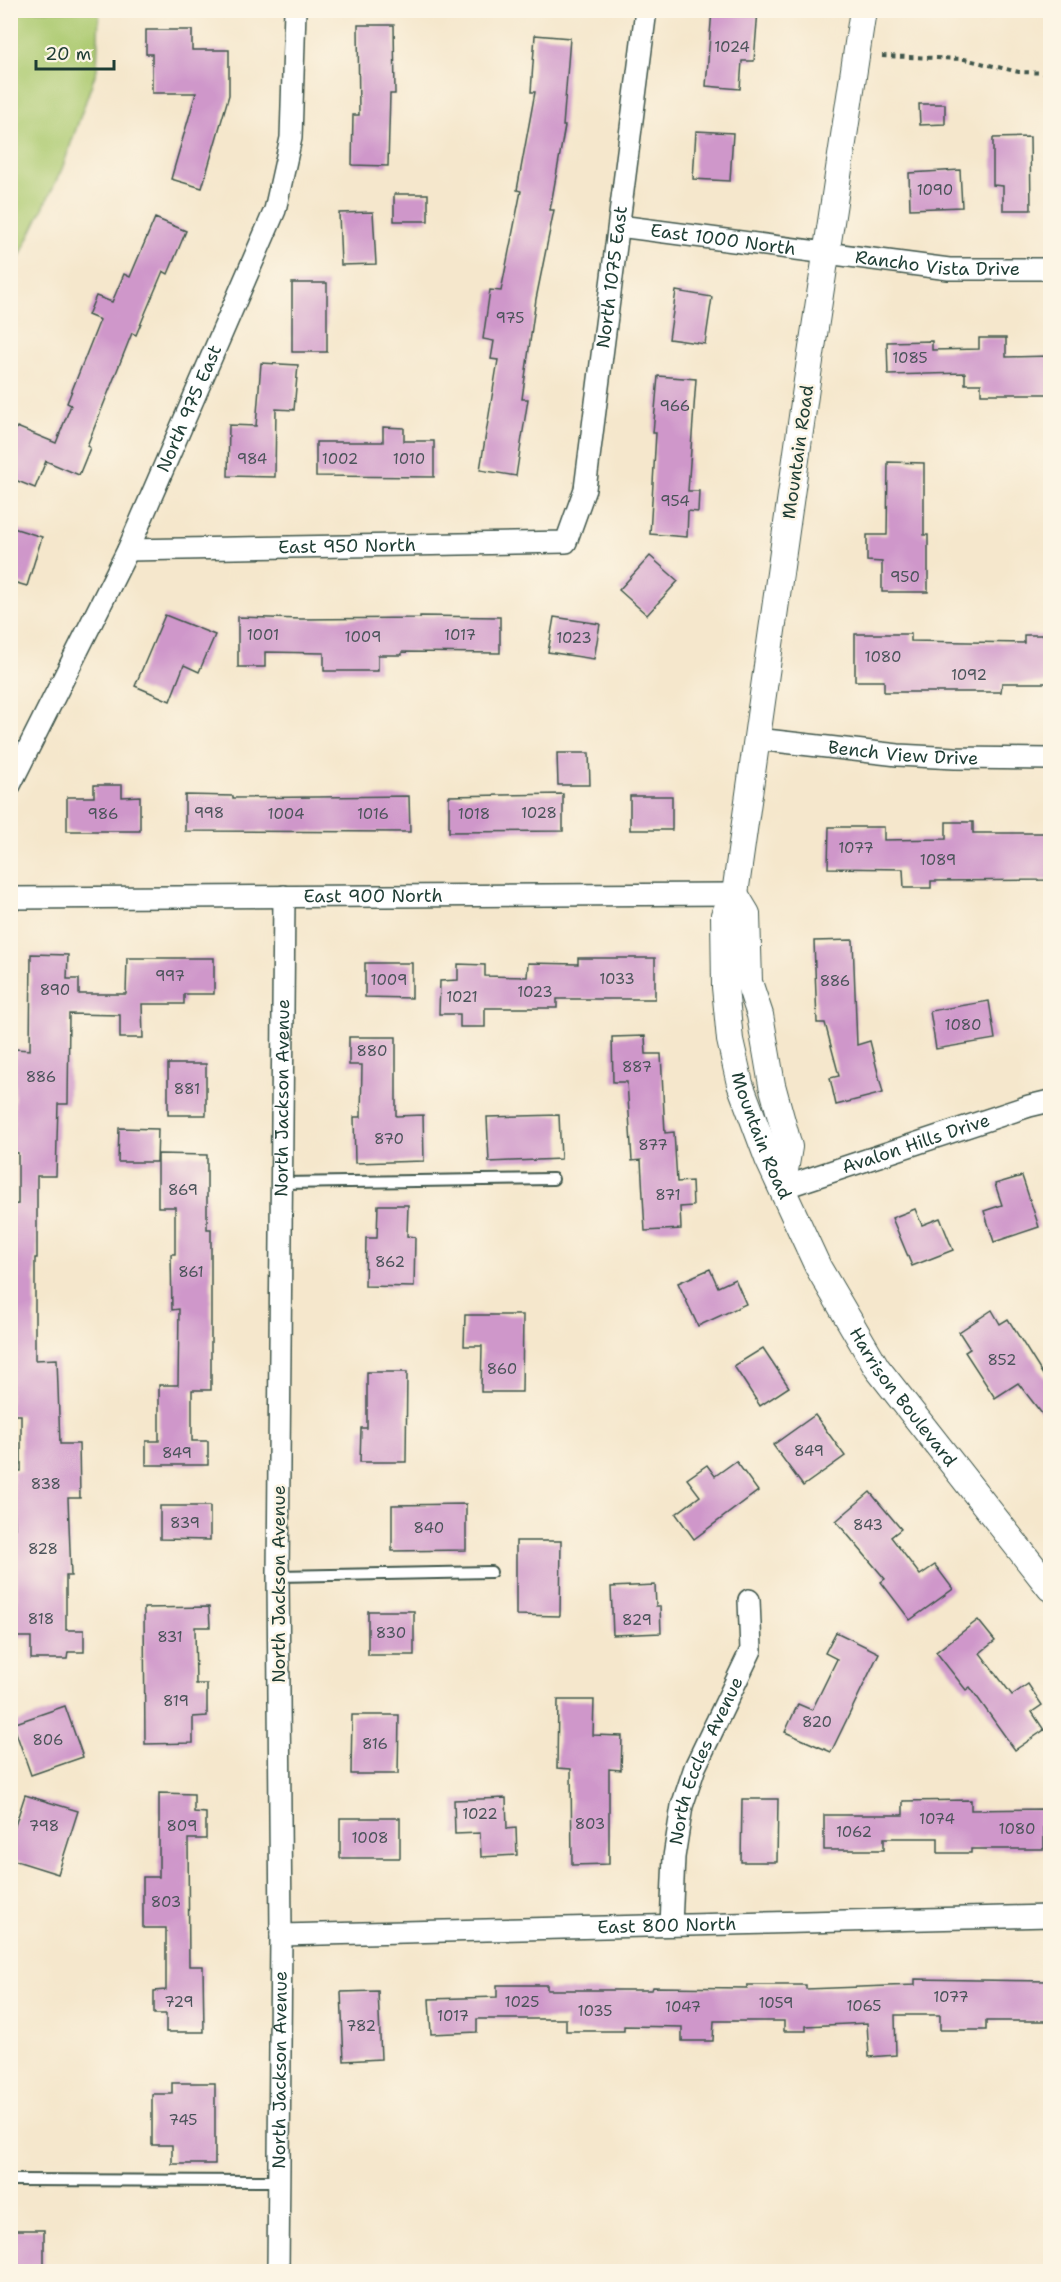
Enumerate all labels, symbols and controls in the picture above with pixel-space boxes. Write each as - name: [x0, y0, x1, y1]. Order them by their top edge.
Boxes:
- scale bar: [36, 33, 114, 71]
- house number: 1024: [714, 37, 750, 57]
- text: 20 m: [45, 42, 91, 66]
- house number: 1090: [917, 180, 953, 200]
- street label: North 1075 East: [591, 204, 633, 350]
- street label: East 1000 North: [649, 218, 797, 261]
- street label: Rancho Vista Drive: [854, 245, 1020, 281]
- house number: 975: [496, 308, 524, 328]
- street label: North 975 East: [151, 341, 227, 476]
- house number: 1085: [892, 348, 928, 368]
- street label: Mountain Road: [777, 384, 819, 520]
- house number: 966: [660, 396, 690, 416]
- house number: 984: [237, 449, 267, 469]
- house number: 1002: [322, 449, 358, 469]
- house number: 1010: [393, 449, 425, 469]
- house number: 954: [660, 491, 690, 511]
- street label: East 950 North: [278, 533, 416, 559]
- house number: 950: [890, 567, 920, 587]
- house number: 1001: [247, 625, 279, 645]
- house number: 1017: [444, 625, 476, 645]
- house number: 1009: [345, 627, 381, 647]
- house number: 1023: [556, 628, 592, 648]
- house number: 1080: [865, 647, 901, 667]
- house number: 1092: [951, 665, 987, 685]
- street label: Bench View Drive: [827, 735, 978, 770]
- house number: 998: [194, 803, 224, 823]
- house number: 1028: [521, 803, 557, 823]
- house number: 986: [88, 804, 118, 824]
- house number: 1004: [268, 804, 304, 824]
- house number: 1016: [357, 804, 389, 824]
- house number: 1018: [458, 804, 490, 824]
- house number: 1077: [838, 838, 874, 858]
- house number: 1089: [920, 850, 956, 870]
- street label: East 900 North: [303, 884, 443, 908]
- house number: 997: [155, 966, 185, 986]
- house number: 1033: [599, 969, 635, 989]
- house number: 1009: [371, 970, 407, 990]
- house number: 886: [820, 971, 850, 991]
- house number: 890: [40, 980, 70, 1000]
- house number: 1023: [517, 982, 553, 1002]
- house number: 1021: [446, 987, 478, 1007]
- street label: North Jackson Avenue: [269, 999, 295, 1197]
- house number: 1080: [945, 1015, 981, 1035]
- house number: 880: [357, 1041, 387, 1061]
- house number: 887: [622, 1057, 652, 1077]
- house number: 886: [26, 1067, 56, 1087]
- street label: Mountain Road: [726, 1070, 797, 1203]
- house number: 881: [174, 1079, 200, 1099]
- street label: Avalon Hills Drive: [839, 1108, 993, 1179]
- house number: 870: [374, 1129, 404, 1149]
- house number: 877: [638, 1135, 668, 1155]
- house number: 869: [168, 1180, 198, 1200]
- house number: 871: [655, 1185, 681, 1205]
- house number: 862: [375, 1252, 405, 1272]
- house number: 861: [178, 1262, 204, 1282]
- street label: Harrison Boulevard: [844, 1323, 962, 1472]
- house number: 852: [987, 1350, 1017, 1370]
- house number: 860: [487, 1359, 517, 1379]
- house number: 849: [794, 1441, 824, 1461]
- house number: 849: [162, 1443, 192, 1463]
- house number: 838: [31, 1474, 61, 1494]
- street label: North Jackson Avenue: [267, 1485, 291, 1683]
- house number: 839: [170, 1513, 200, 1533]
- house number: 843: [853, 1515, 883, 1535]
- house number: 840: [414, 1518, 444, 1538]
- house number: 828: [28, 1539, 58, 1559]
- house number: 818: [28, 1609, 54, 1629]
- house number: 829: [622, 1610, 652, 1630]
- house number: 830: [376, 1623, 406, 1643]
- house number: 831: [157, 1627, 183, 1647]
- street label: North Eccles Avenue: [664, 1673, 748, 1847]
- house number: 819: [163, 1691, 189, 1711]
- house number: 820: [802, 1712, 832, 1732]
- house number: 806: [33, 1730, 63, 1750]
- house number: 816: [362, 1734, 388, 1754]
- house number: 1022: [462, 1804, 498, 1824]
- house number: 1074: [919, 1809, 955, 1829]
- house number: 803: [575, 1814, 605, 1834]
- house number: 798: [29, 1816, 59, 1836]
- house number: 809: [167, 1816, 197, 1836]
- house number: 1080: [999, 1819, 1035, 1839]
- house number: 1062: [836, 1822, 872, 1842]
- house number: 1008: [351, 1828, 389, 1848]
- house number: 803: [151, 1892, 181, 1912]
- street label: East 800 North: [597, 1912, 737, 1939]
- street label: North Jackson Avenue: [267, 1971, 293, 2169]
- house number: 1077: [933, 1987, 969, 2007]
- house number: 729: [164, 1992, 194, 2012]
- house number: 1025: [505, 1992, 539, 2012]
- house number: 1059: [758, 1993, 794, 2013]
- house number: 1065: [846, 1996, 882, 2016]
- house number: 1047: [665, 1997, 701, 2017]
- house number: 1035: [578, 2001, 612, 2021]
- house number: 1017: [437, 2006, 469, 2026]
- house number: 782: [346, 2016, 376, 2036]
- house number: 745: [168, 2110, 198, 2130]

